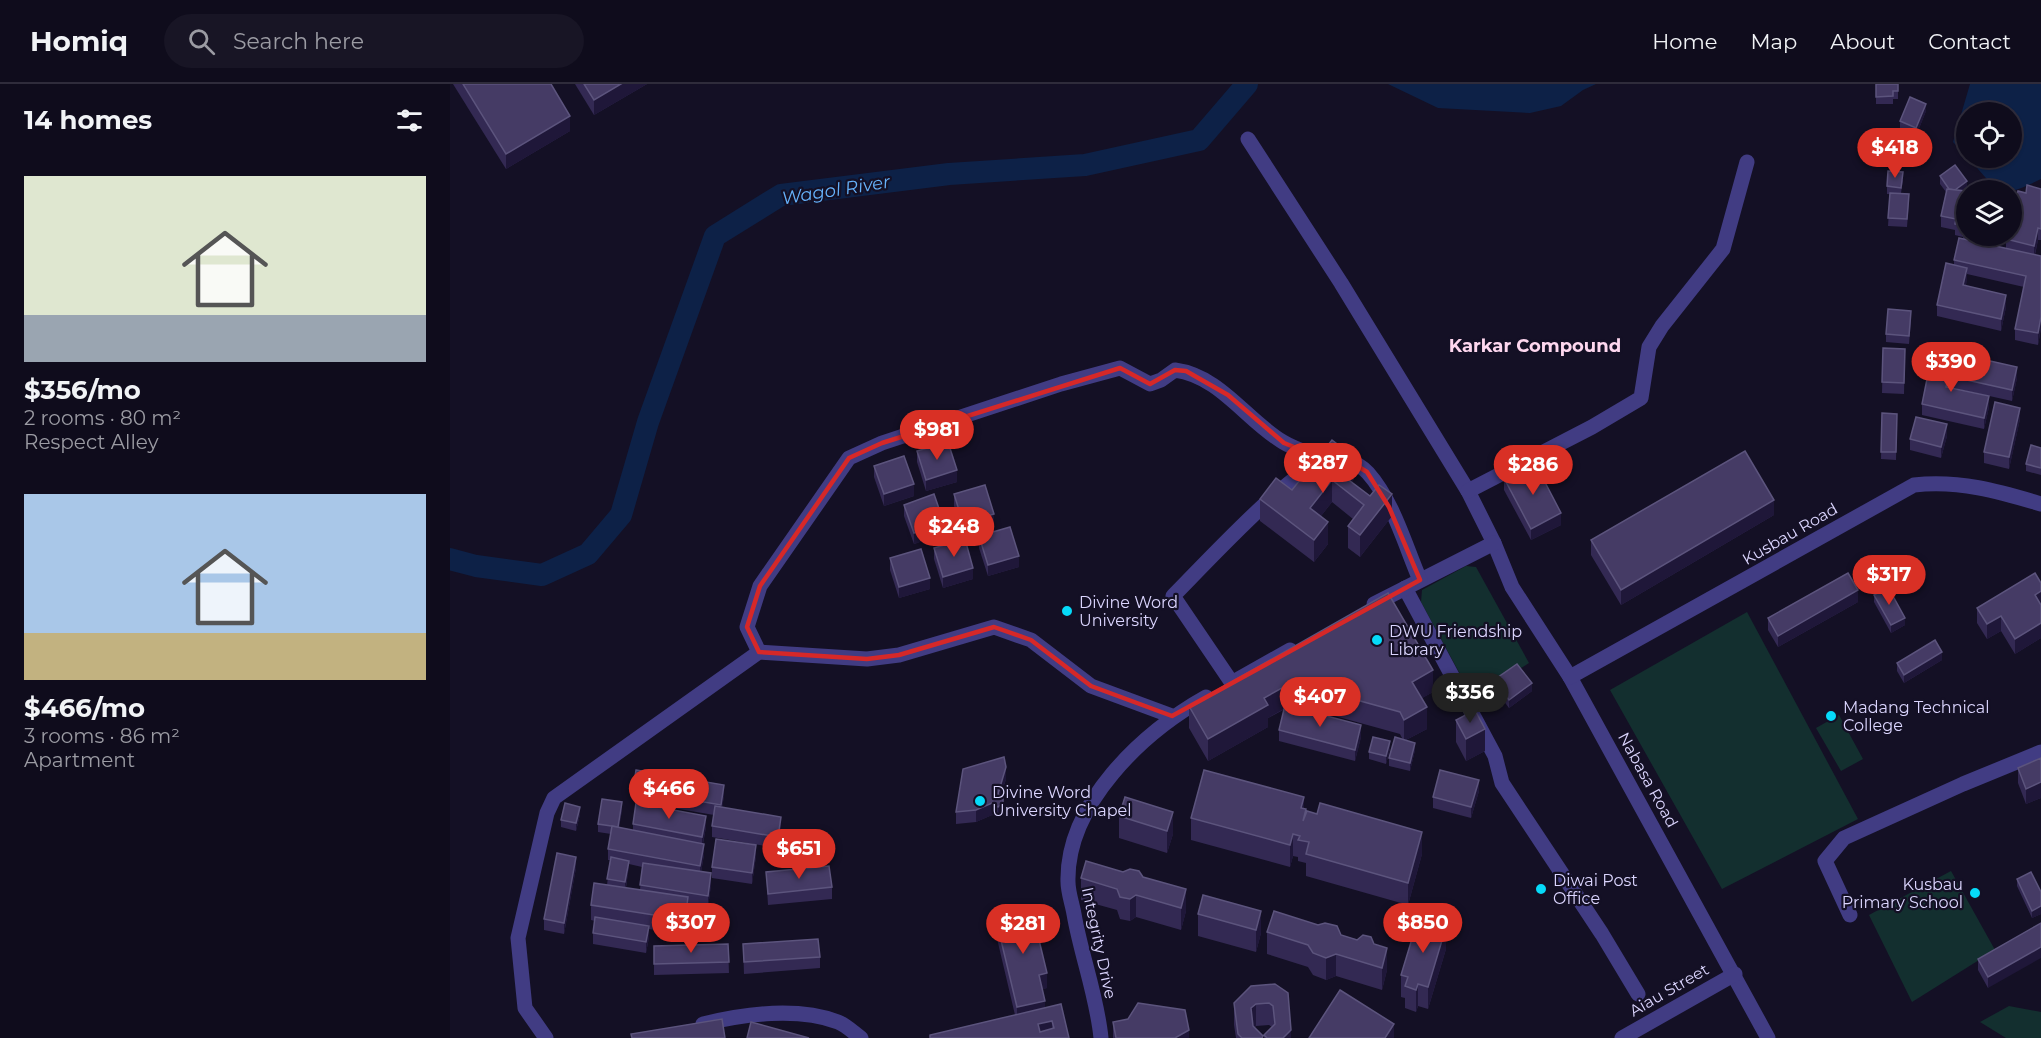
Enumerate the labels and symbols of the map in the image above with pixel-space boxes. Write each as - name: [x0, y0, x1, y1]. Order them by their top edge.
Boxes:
- pin: $418: [1859, 128, 1931, 179]
- water label: Wagol River: [780, 170, 893, 209]
- district label: Karkar Compound: [1449, 335, 1621, 357]
- pin: $390: [1915, 342, 1987, 393]
- pin: $981: [901, 410, 973, 461]
- pin: $287: [1287, 443, 1359, 494]
- pin: $286: [1497, 445, 1569, 496]
- street label: Kusbau Road: [1739, 499, 1841, 569]
- pin: $248: [918, 507, 990, 558]
- pin: $317: [1853, 555, 1925, 606]
- place label: Divine Word University: [1079, 593, 1178, 630]
- marker: Divine Word University: [1060, 604, 1074, 618]
- place label: DWU Friendship Library: [1389, 622, 1522, 659]
- marker: DWU Friendship Library: [1370, 633, 1384, 647]
- pin: $356: [1434, 673, 1506, 724]
- pin: $407: [1284, 677, 1356, 728]
- place label: Madang Technical College: [1843, 698, 1990, 735]
- marker: Madang Technical College: [1824, 709, 1838, 723]
- street label: Nabasa Road: [1614, 729, 1682, 831]
- pin: $466: [633, 769, 705, 820]
- place label: Divine Word University Chapel: [992, 783, 1131, 820]
- marker: Divine Word University Chapel: [973, 794, 987, 808]
- pin: $651: [763, 829, 835, 880]
- place label: Diwai Post Office: [1553, 871, 1638, 908]
- place label: Kusbau Primary School: [1842, 875, 1963, 912]
- marker: Diwai Post Office: [1534, 882, 1548, 896]
- street label: Integrity Drive: [1078, 885, 1120, 1001]
- marker: Kusbau Primary School: [1968, 886, 1982, 900]
- pin: $307: [655, 903, 727, 954]
- pin: $850: [1387, 903, 1459, 954]
- pin: $281: [987, 904, 1059, 955]
- street label: Aiau Street: [1626, 959, 1713, 1020]

